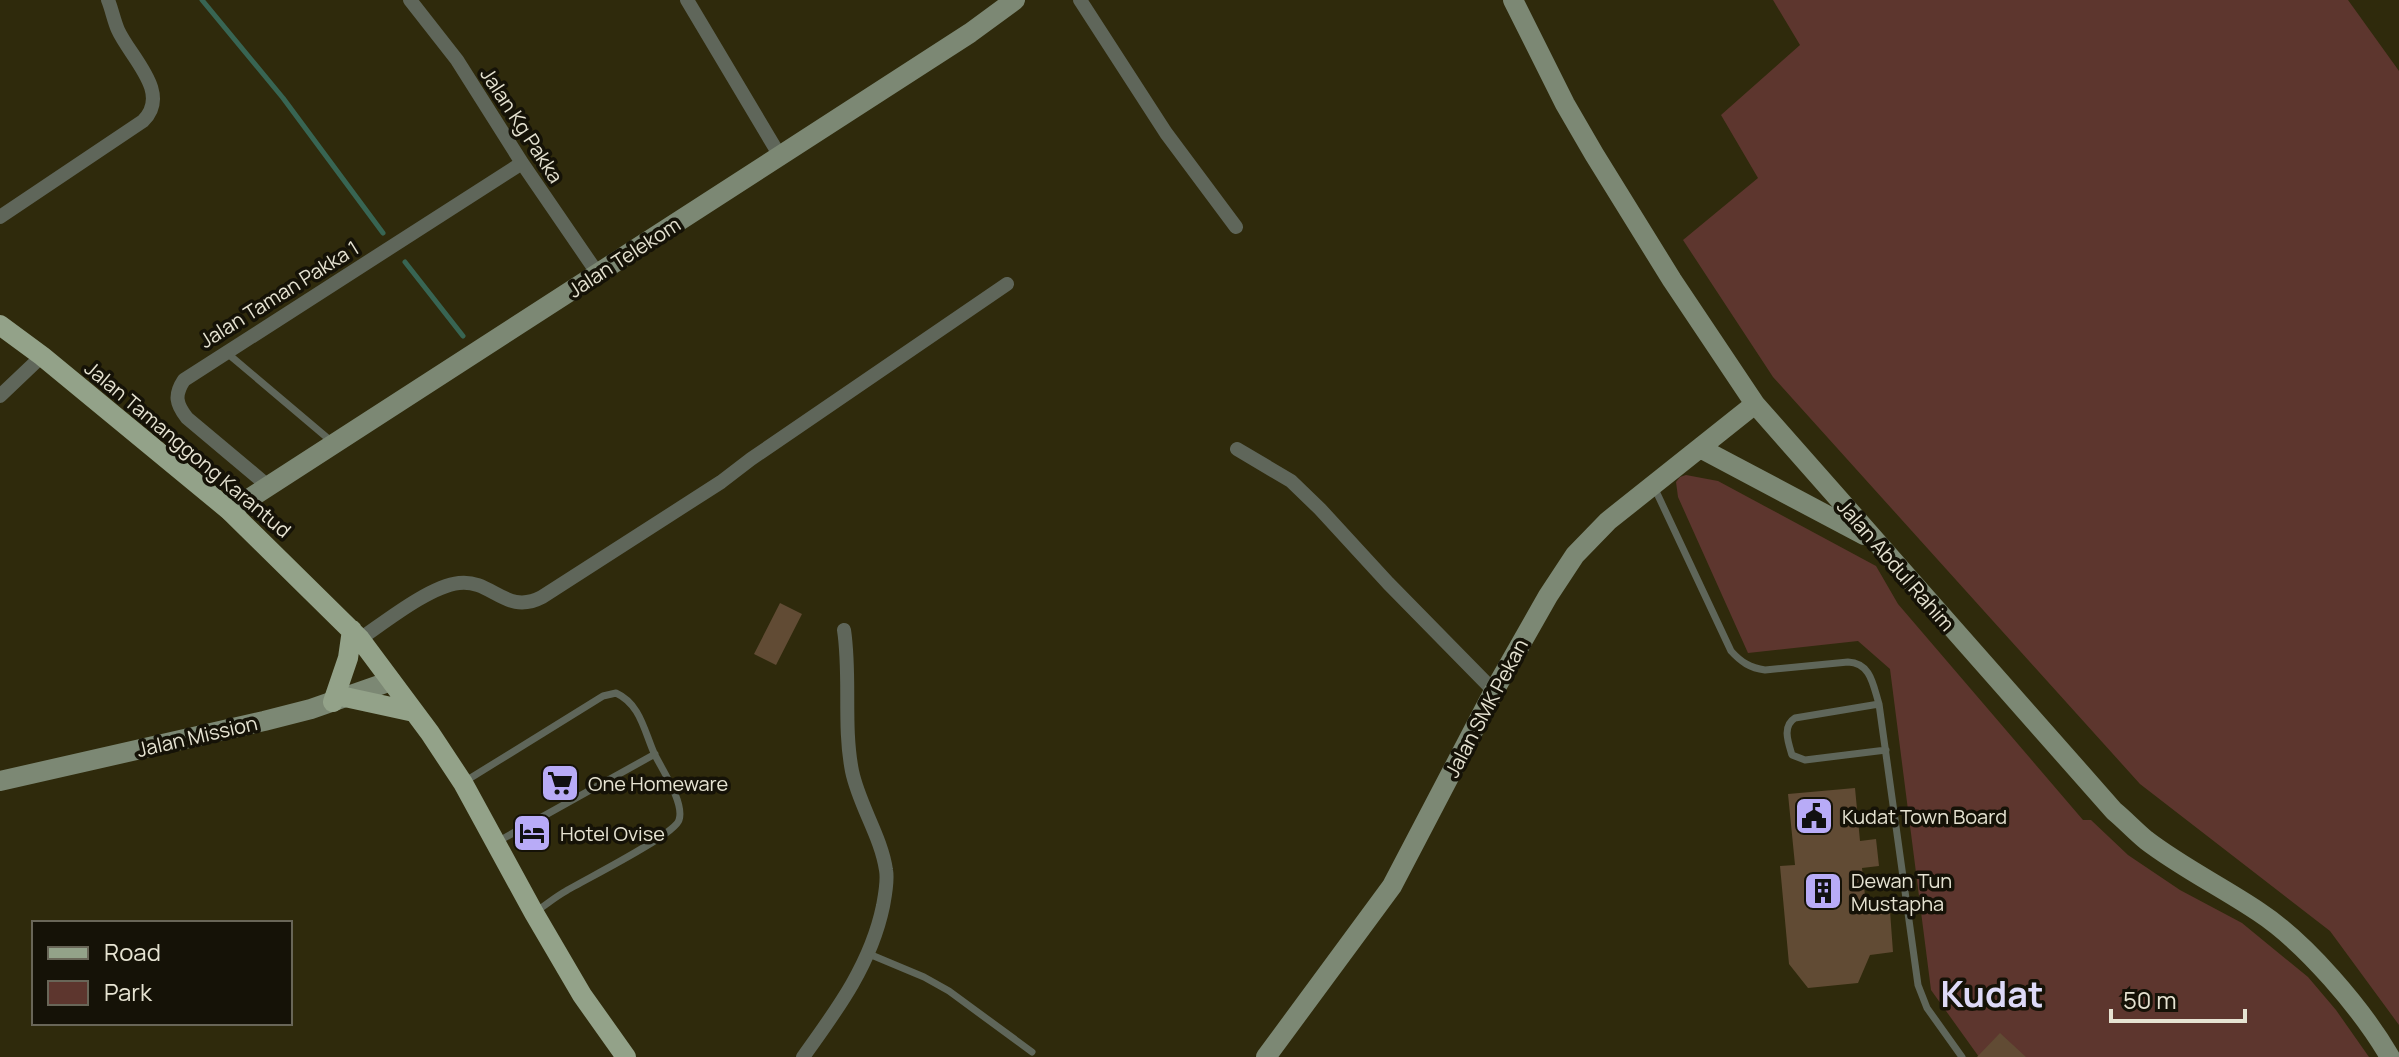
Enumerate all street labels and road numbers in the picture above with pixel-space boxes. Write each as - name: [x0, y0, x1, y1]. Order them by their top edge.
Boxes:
- street label: Jalan Kg Pakka: [475, 62, 569, 188]
- street label: Jalan Telekom: [563, 211, 685, 303]
- street label: Jalan Taman Pakka 1: [194, 234, 364, 354]
- street label: Jalan Tamanggong Karantud: [79, 355, 297, 543]
- street label: Jalan Abdul Rahim: [1831, 493, 1961, 637]
- street label: Jalan SMK Pekan: [1438, 634, 1534, 782]
- street label: Jalan Mission: [134, 709, 260, 763]

